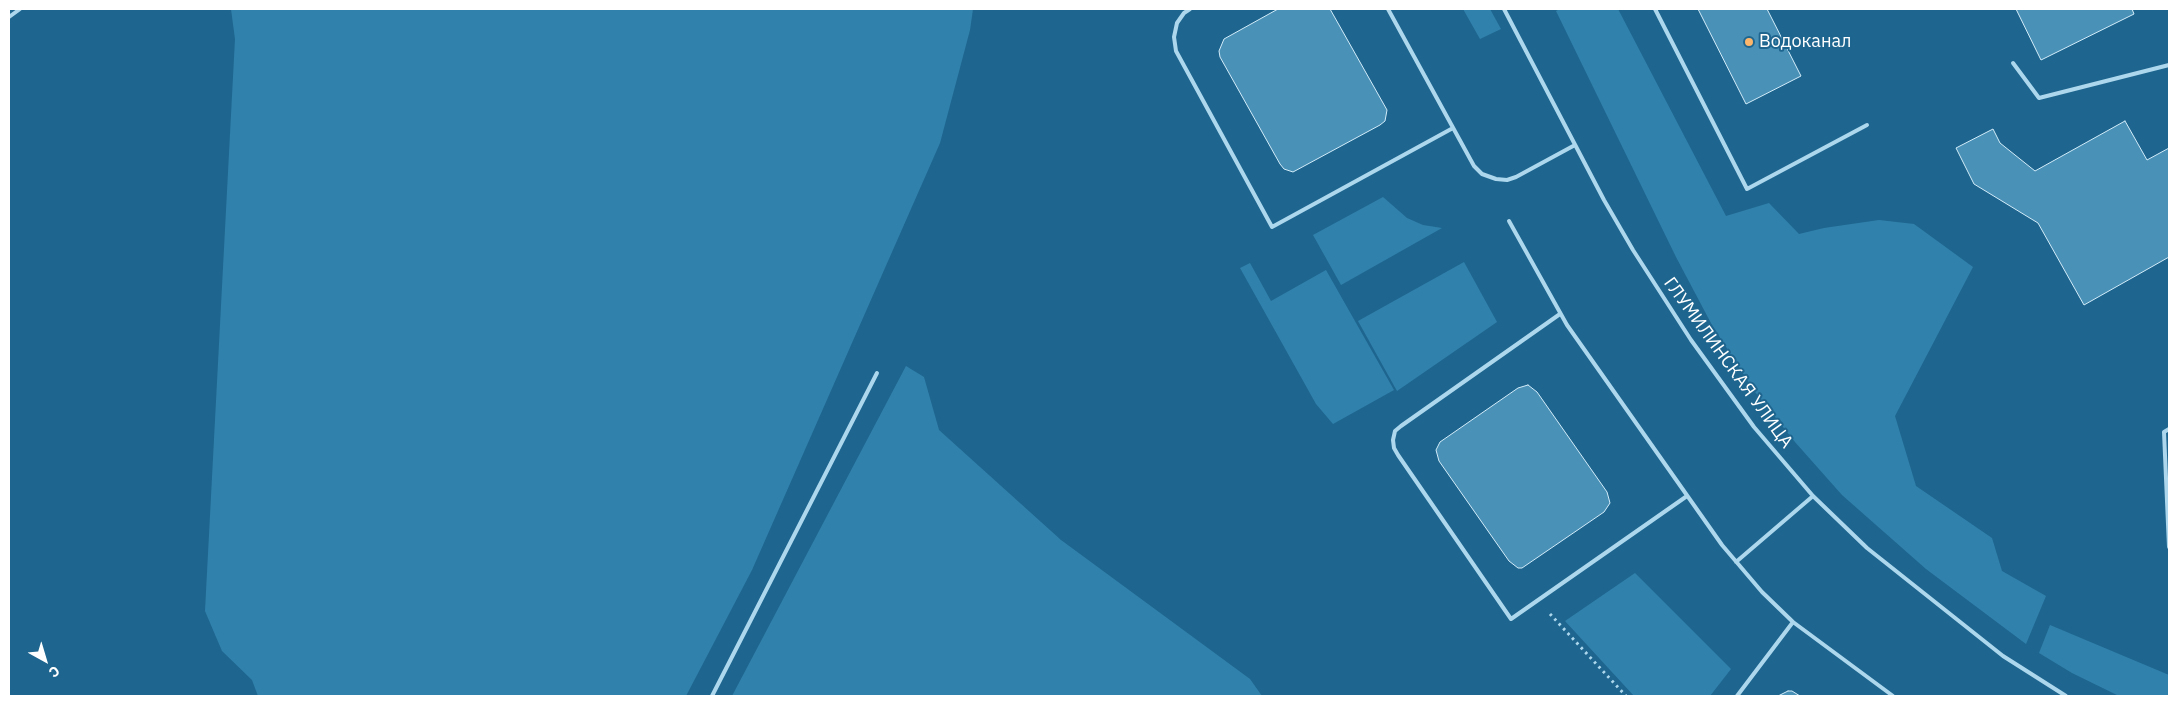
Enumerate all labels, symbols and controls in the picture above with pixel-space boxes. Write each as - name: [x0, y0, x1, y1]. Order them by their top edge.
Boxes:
- place label: Водоканал: [1759, 31, 1852, 53]
- marker: Водоканал: [1743, 36, 1755, 48]
- street label: ГЛУМИЛИНСКАЯ УЛИЦА: [1659, 273, 1797, 453]
- north arrow: [20, 635, 70, 685]
- text: С: [45, 662, 64, 682]

